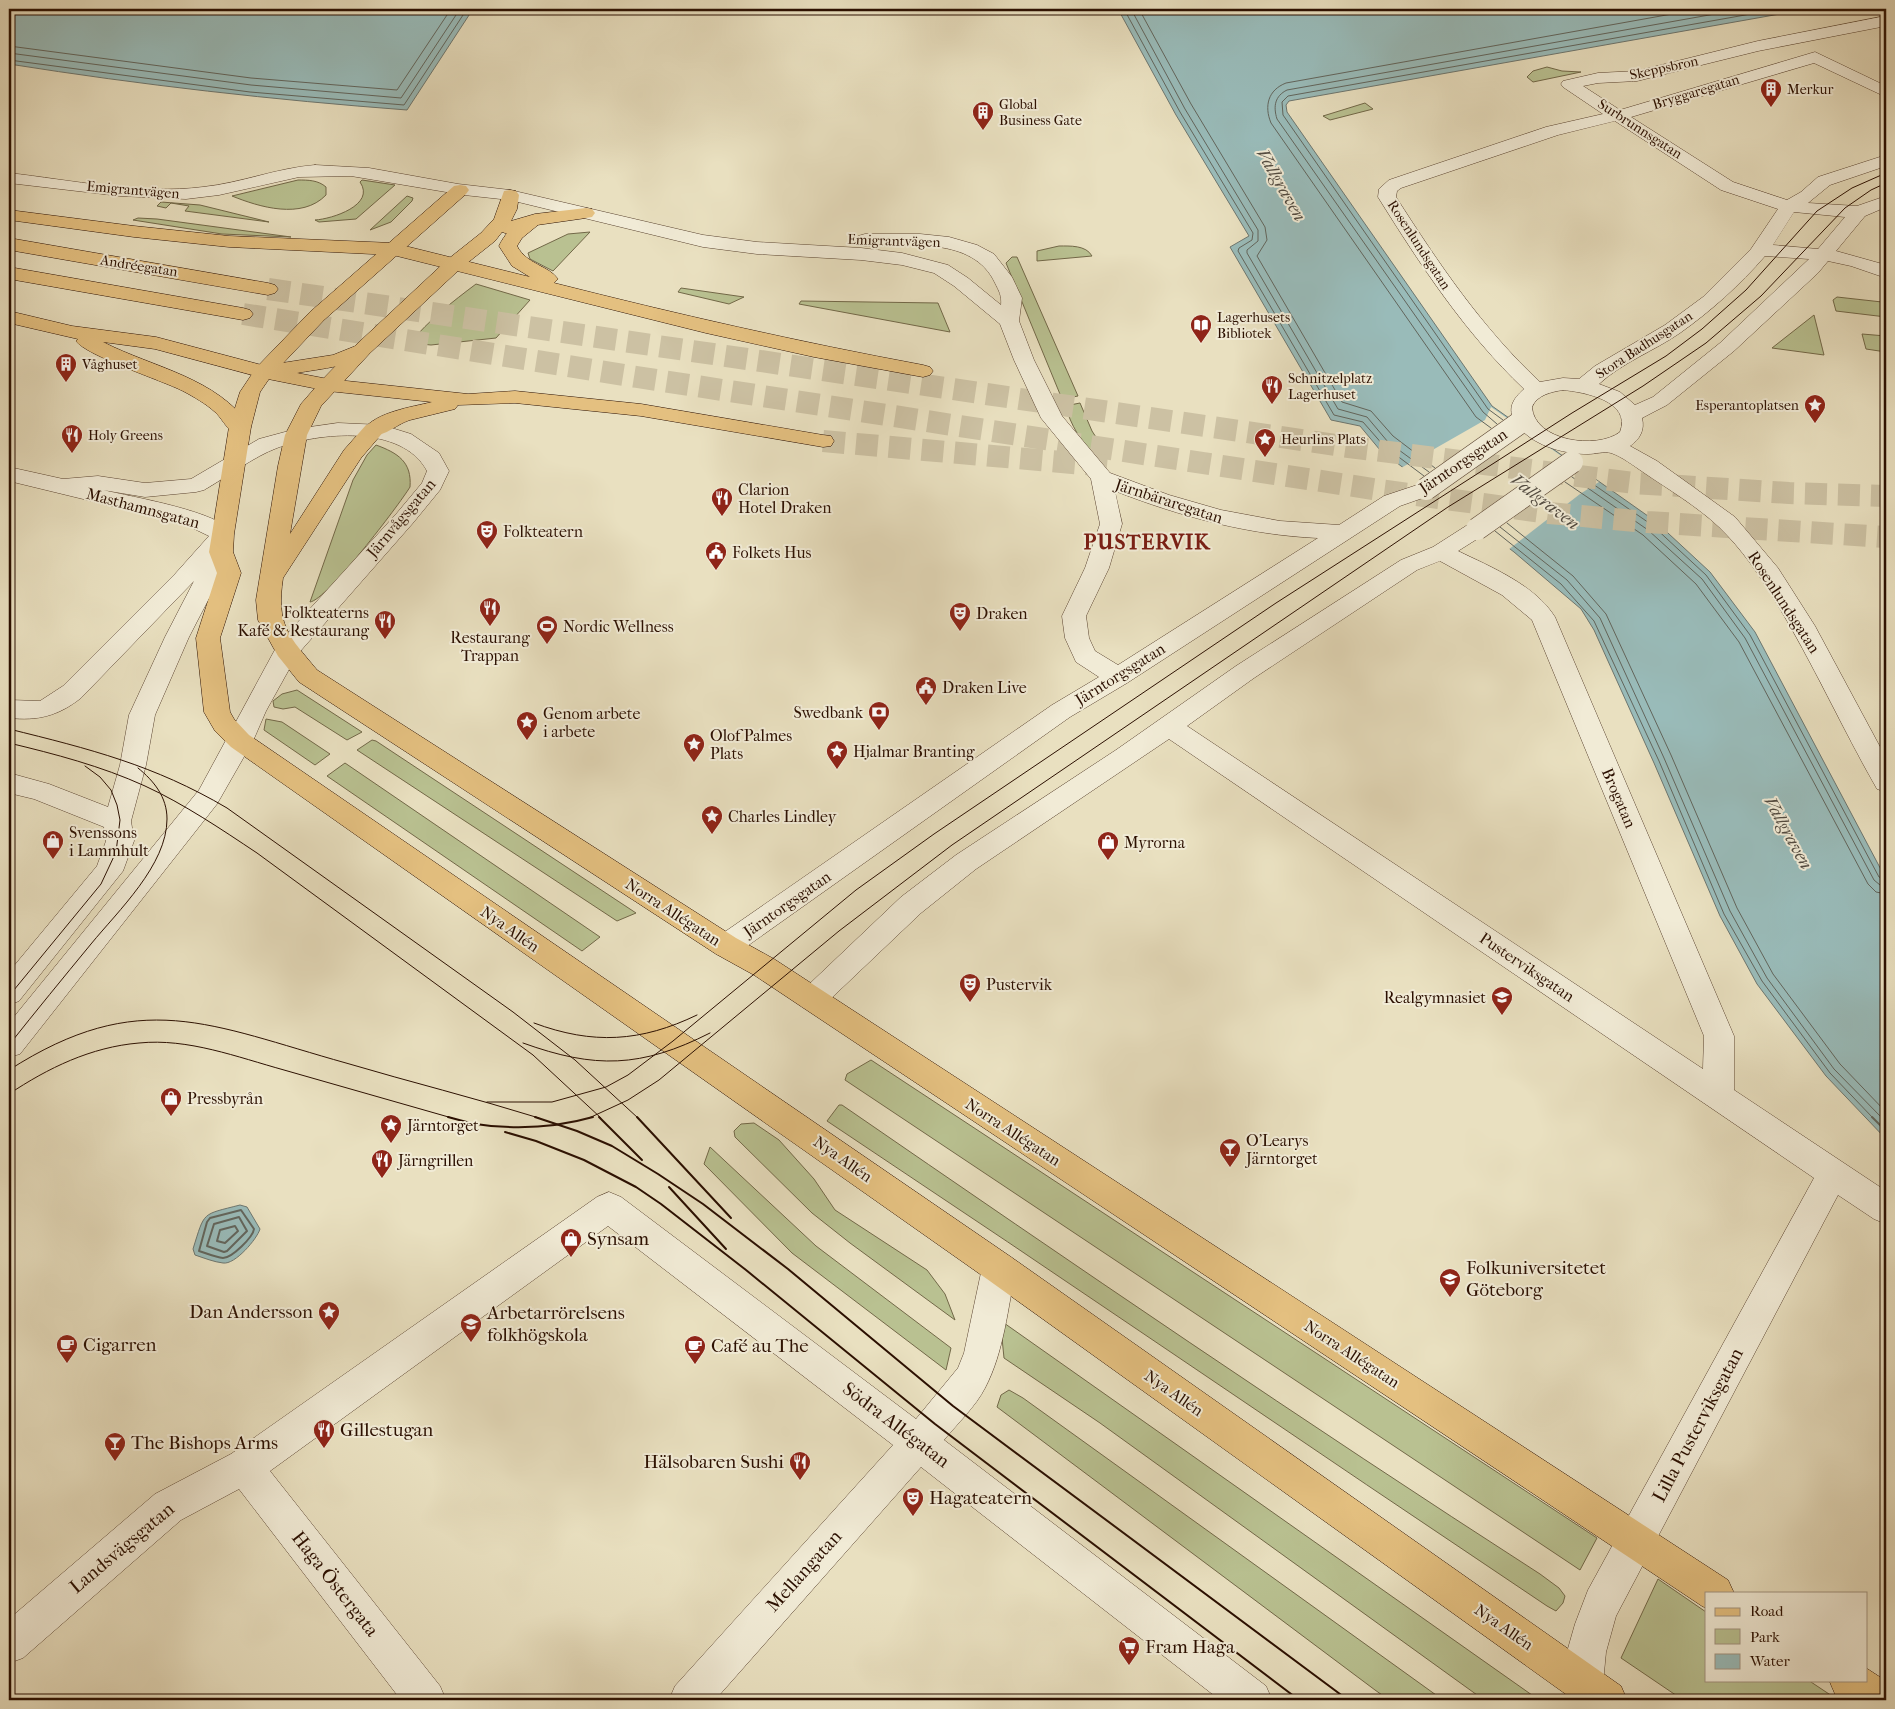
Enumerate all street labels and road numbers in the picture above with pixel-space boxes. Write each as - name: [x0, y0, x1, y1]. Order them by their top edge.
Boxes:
- street label: Skeppsbron: [1628, 52, 1700, 84]
- street label: Bryggaregatan: [1650, 71, 1742, 113]
- street label: Surbrunnsgatan: [1595, 95, 1685, 163]
- street label: Emigrantvägen: [86, 177, 180, 203]
- street label: Rosenlundsgatan: [1384, 197, 1454, 293]
- street label: Emigrantvägen: [847, 231, 941, 251]
- street label: Andréegatan: [98, 251, 179, 280]
- street label: Stora Badhusgatan: [1592, 307, 1696, 383]
- street label: Järntorgsgatan: [1414, 424, 1511, 499]
- street label: Järnvågsgatan: [361, 474, 440, 563]
- street label: Järnbäraregatan: [1111, 474, 1226, 528]
- street label: Masthamnsgatan: [84, 484, 203, 532]
- street label: Rosenlundsgatan: [1744, 547, 1825, 657]
- street label: Järntorgsgatan: [1070, 638, 1169, 710]
- street label: Brogatan: [1598, 765, 1640, 832]
- street label: Järntorgsgatan: [738, 866, 835, 942]
- street label: Norra Allégatan: [622, 874, 725, 950]
- street label: Nya Allén: [477, 902, 544, 956]
- street label: Pusterviksgatan: [1476, 928, 1579, 1006]
- street label: Norra Allégatan: [962, 1094, 1065, 1170]
- street label: Nya Allén: [810, 1132, 877, 1186]
- street label: Norra Allégatan: [1301, 1316, 1404, 1392]
- street label: Lilla Pusterviksgatan: [1648, 1344, 1748, 1506]
- street label: Nya Allén: [1141, 1366, 1208, 1420]
- street label: Södra Allégatan: [838, 1378, 954, 1472]
- street label: Landsvägsgatan: [65, 1498, 179, 1598]
- street label: Mellangatan: [762, 1526, 846, 1616]
- street label: Haga Östergata: [287, 1527, 383, 1641]
- street label: Nya Allén: [1471, 1600, 1538, 1654]

